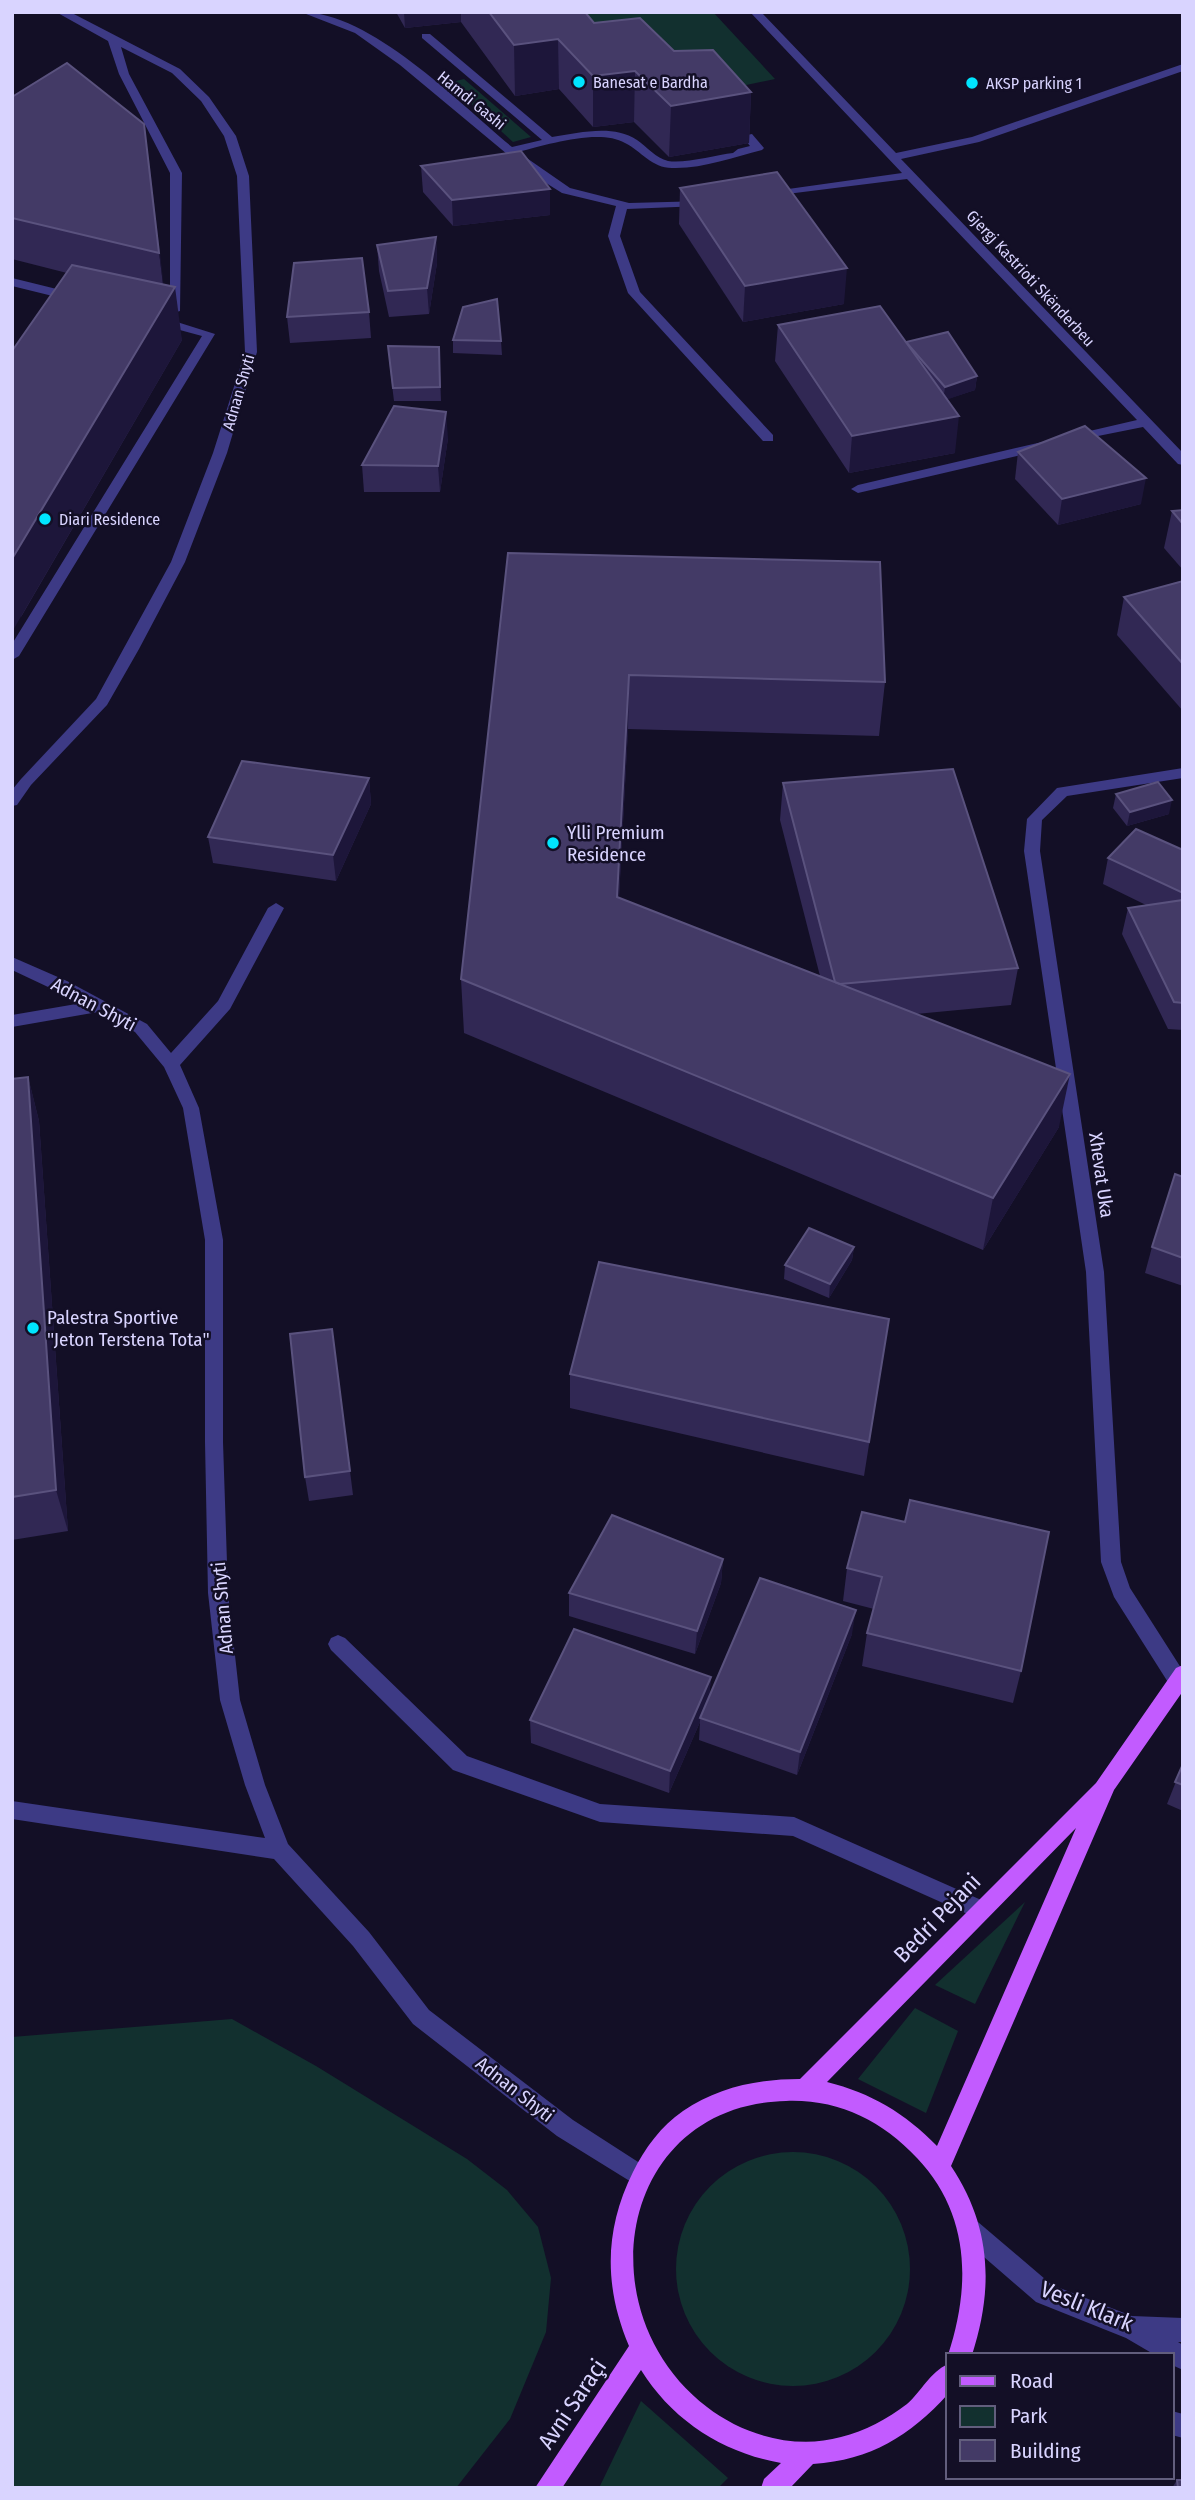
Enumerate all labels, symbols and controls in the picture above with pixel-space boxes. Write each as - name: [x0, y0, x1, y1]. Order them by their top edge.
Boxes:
- street label: Hamdi Gashi: [434, 67, 510, 134]
- place label: Banesat e Bardha: [593, 73, 708, 92]
- marker: Banesat e Bardha: [571, 74, 587, 90]
- place label: AKSP parking 1: [986, 74, 1082, 93]
- marker: AKSP parking 1: [964, 75, 980, 91]
- street label: Gjergj Kastrioti Skënderbeu: [963, 206, 1099, 350]
- street label: Adnan Shyti: [219, 352, 258, 432]
- place label: Diari Residence: [59, 510, 160, 529]
- marker: Diari Residence: [37, 511, 53, 527]
- place label: Ylli Premium Residence: [567, 821, 665, 866]
- marker: Ylli Premium Residence: [545, 835, 561, 851]
- street label: Adnan Shyti: [47, 973, 140, 1036]
- street label: Xhevat Uka: [1084, 1131, 1119, 1219]
- place label: Palestra Sportive "Jeton Terstena Tota": [47, 1306, 210, 1351]
- marker: Palestra Sportive "Jeton Terstena Tota": [25, 1320, 41, 1336]
- street label: Adnan Shyti: [207, 1561, 238, 1655]
- street label: Bedri Pejani: [888, 1868, 986, 1968]
- street label: Adnan Shyti: [471, 2052, 558, 2127]
- street label: Vesli Klark: [1036, 2275, 1138, 2337]
- legend: [946, 2353, 1174, 2479]
- street label: Avni Saraçi: [532, 2354, 612, 2454]
- text: Road: [1010, 2368, 1054, 2394]
- text: Park: [1010, 2403, 1048, 2429]
- text: Building: [1010, 2438, 1081, 2464]

